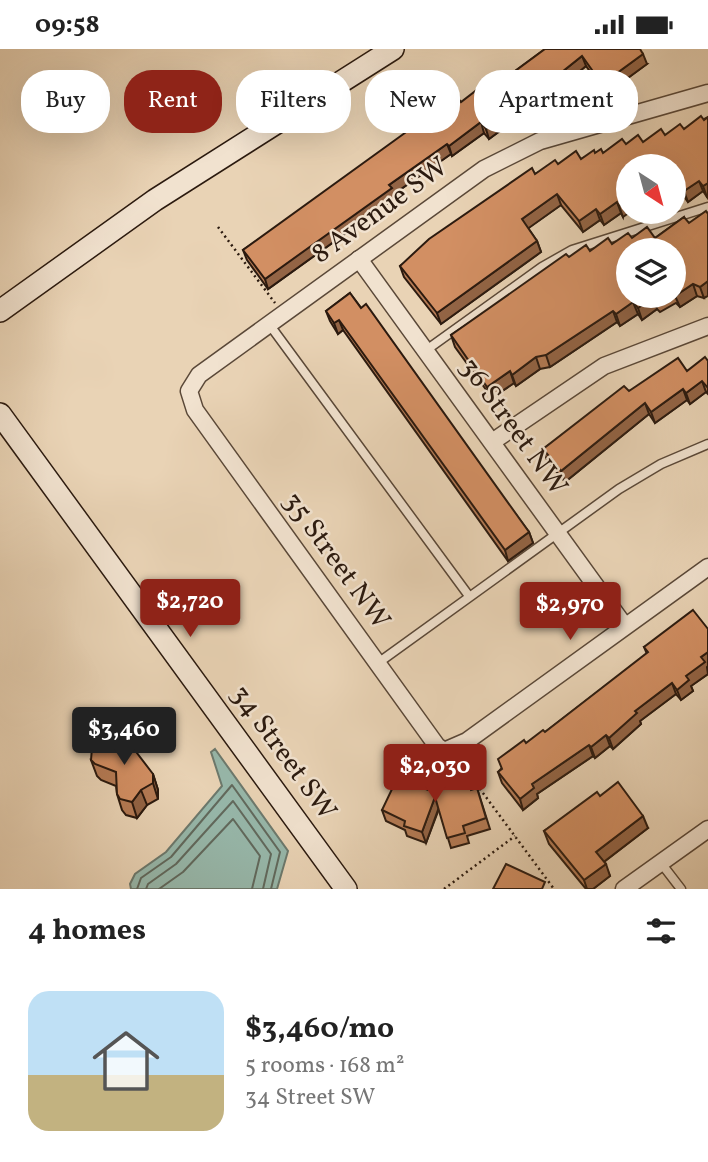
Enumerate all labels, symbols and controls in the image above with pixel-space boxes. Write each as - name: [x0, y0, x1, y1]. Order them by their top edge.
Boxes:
- text: 09:58: [35, 7, 100, 43]
- chip: Buy: [21, 70, 110, 133]
- chip: Rent: [124, 70, 222, 133]
- chip: Filters: [236, 70, 351, 133]
- chip: New: [365, 70, 460, 133]
- chip: Apartment: [474, 70, 638, 133]
- street label: 8 Avenue SW: [304, 148, 456, 274]
- north arrow: [616, 154, 686, 224]
- map controls: [616, 154, 686, 308]
- button: layers: [616, 238, 686, 308]
- street label: 36 Street NW: [450, 350, 576, 504]
- street label: 35 Street NW: [273, 484, 399, 638]
- pin: $2,720: [133, 579, 247, 639]
- pin: $2,970: [513, 583, 627, 642]
- text: $2,720: [156, 586, 224, 618]
- text: $2,970: [536, 589, 604, 621]
- street label: 34 Street SW: [221, 677, 345, 829]
- pin: $3,460: [67, 707, 181, 767]
- text: $3,460: [88, 714, 160, 746]
- pin: $2,030: [378, 745, 492, 804]
- text: $2,030: [400, 751, 470, 783]
- text: 4 homes: [28, 910, 146, 952]
- icon: filters: [642, 912, 680, 950]
- text: $3,460/mo: [245, 1008, 394, 1050]
- icon: home: [84, 1019, 168, 1103]
- text: 5 rooms · 168 m²: [245, 1050, 404, 1082]
- text: 34 Street SW: [245, 1082, 375, 1114]

